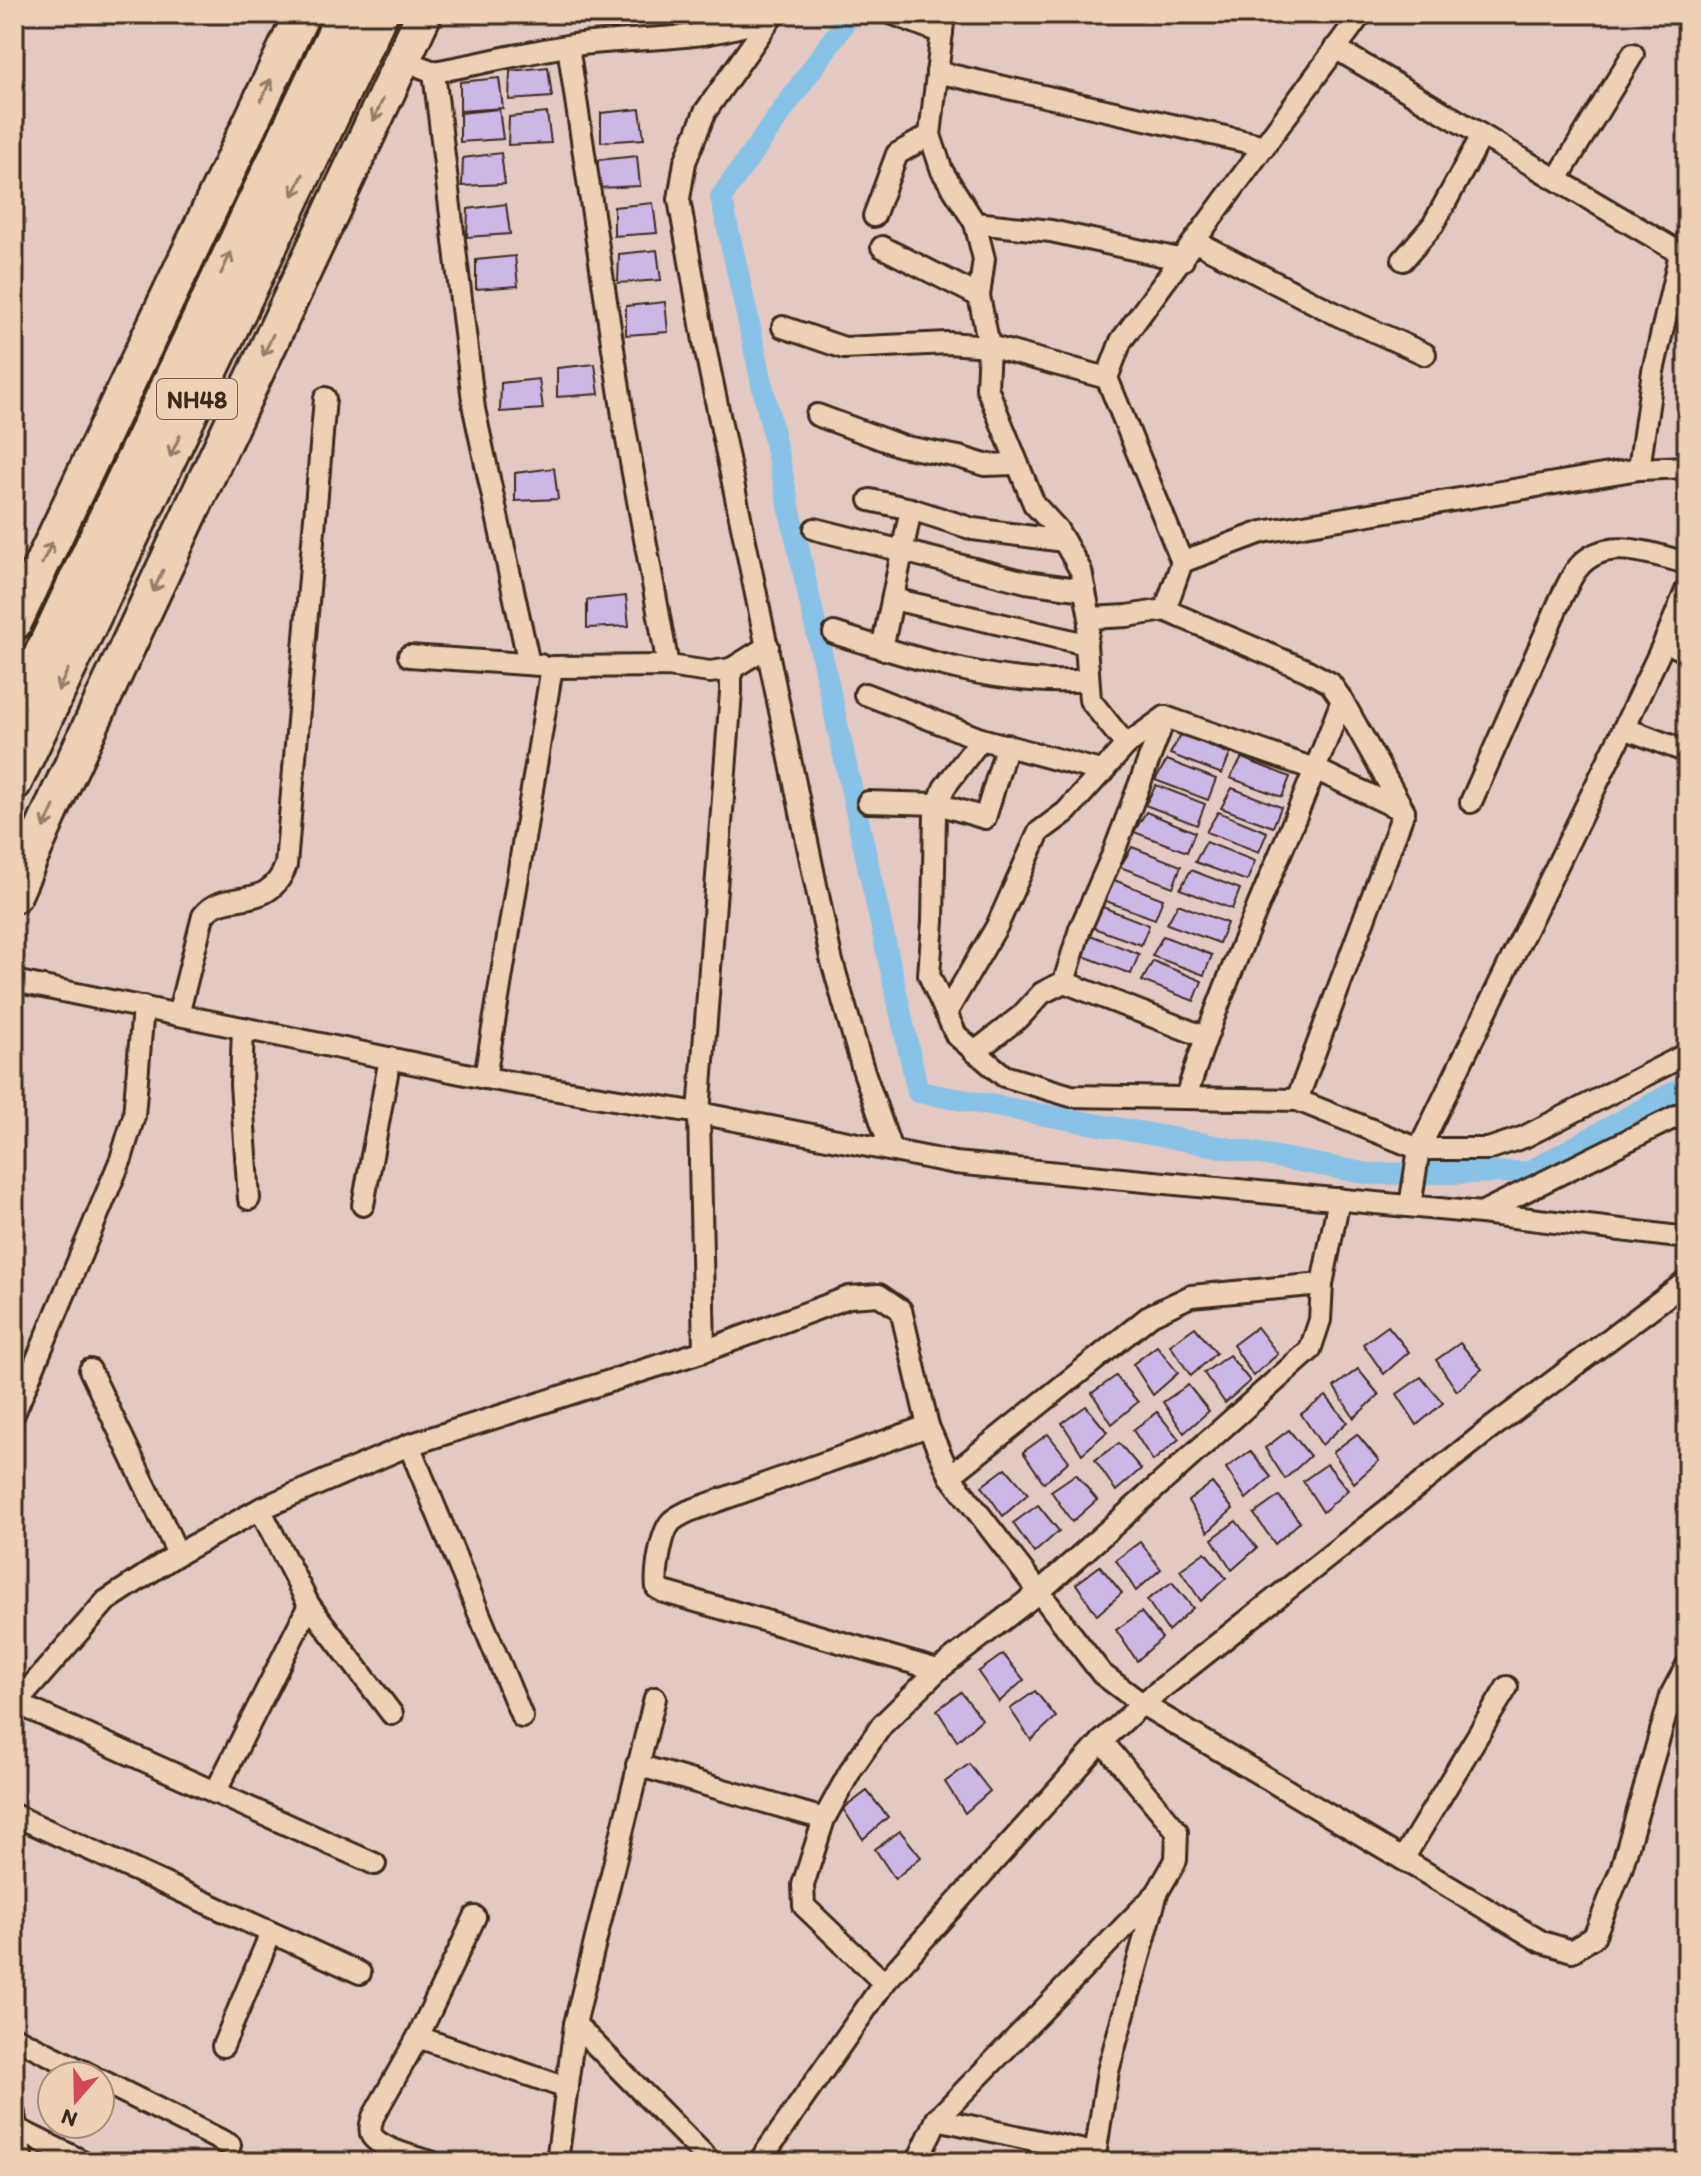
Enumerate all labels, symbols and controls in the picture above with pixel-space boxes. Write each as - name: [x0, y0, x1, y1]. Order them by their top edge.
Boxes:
- one-way arrow: [259, 78, 274, 102]
- one-way arrow: [370, 97, 385, 121]
- one-way arrow: [290, 173, 305, 197]
- one-way arrow: [219, 251, 234, 275]
- one-way arrow: [260, 333, 275, 357]
- road number: NH48: [157, 379, 237, 419]
- one-way arrow: [167, 433, 182, 457]
- one-way arrow: [40, 541, 55, 565]
- one-way arrow: [150, 568, 165, 592]
- one-way arrow: [55, 668, 70, 692]
- one-way arrow: [40, 804, 55, 828]
- north arrow: [36, 2060, 116, 2140]
- text: N: [58, 2103, 81, 2134]

